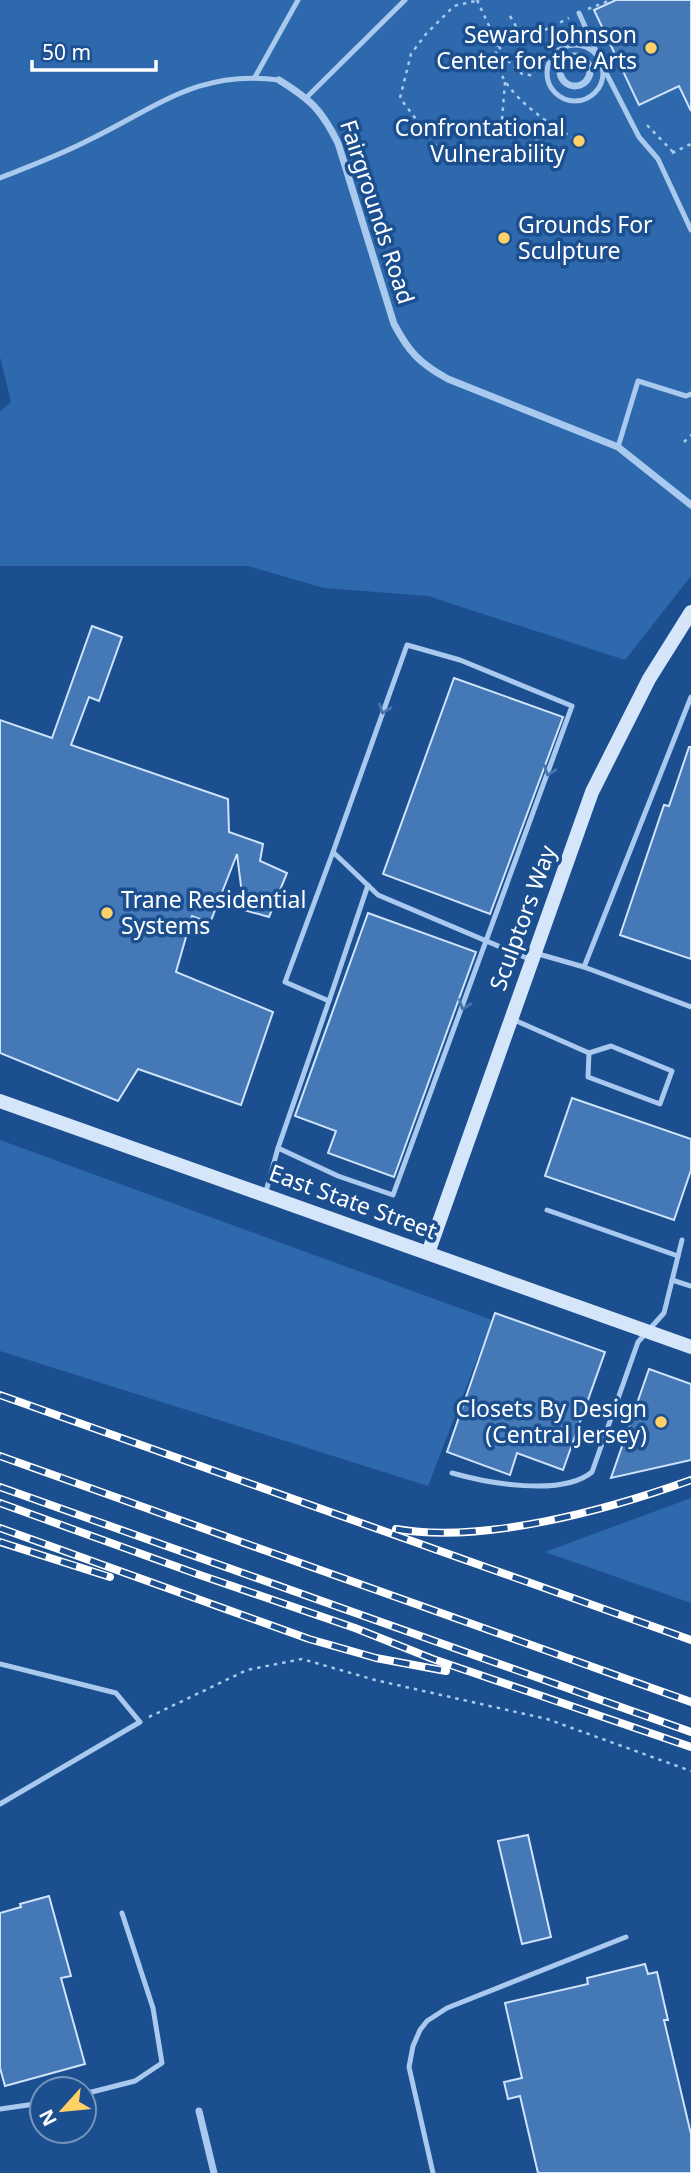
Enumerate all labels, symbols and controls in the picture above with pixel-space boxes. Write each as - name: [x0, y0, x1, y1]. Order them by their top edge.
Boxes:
- place label: Seward Johnson Center for the Arts: [436, 18, 637, 76]
- scale bar: [32, 28, 156, 72]
- text: 50 m: [42, 38, 91, 66]
- marker: Seward Johnson Center for the Arts: [643, 40, 659, 56]
- place label: Confrontational Vulnerability: [395, 111, 565, 169]
- street label: Fairgrounds Road: [333, 115, 423, 308]
- marker: Confrontational Vulnerability: [571, 133, 587, 149]
- place label: Grounds For Sculpture: [518, 208, 653, 266]
- marker: Grounds For Sculpture: [496, 230, 512, 246]
- one-way arrow: [378, 703, 392, 715]
- one-way arrow: [543, 764, 557, 776]
- street label: Sculptors Way: [481, 840, 563, 995]
- place label: Trane Residential Systems: [121, 883, 306, 941]
- marker: Trane Residential Systems: [99, 905, 115, 921]
- one-way arrow: [458, 999, 472, 1011]
- street label: East State Street: [265, 1156, 442, 1246]
- place label: Closets By Design (Central Jersey): [456, 1392, 647, 1450]
- marker: Closets By Design (Central Jersey): [653, 1414, 669, 1430]
- north arrow: [28, 2075, 98, 2145]
- text: N: [33, 2105, 63, 2131]

